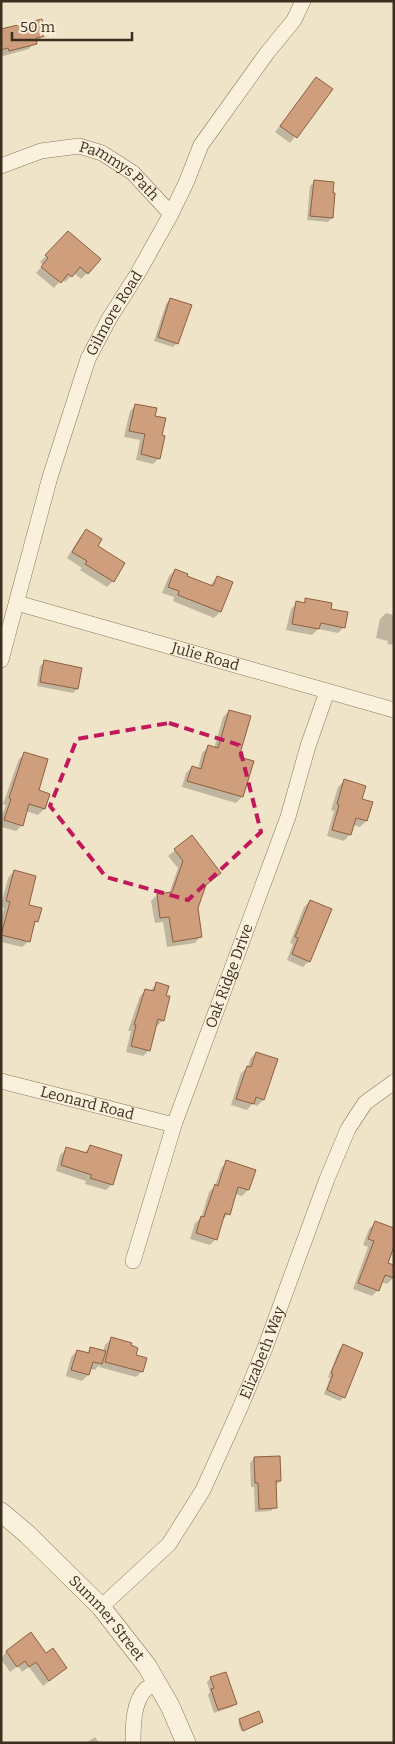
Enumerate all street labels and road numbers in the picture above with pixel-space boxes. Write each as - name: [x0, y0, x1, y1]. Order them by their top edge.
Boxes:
- street label: Pammys Path: [77, 138, 163, 205]
- street label: Gilmore Road: [82, 267, 146, 359]
- street label: Julie Road: [169, 638, 241, 675]
- street label: Oak Ridge Drive: [202, 921, 257, 1031]
- street label: Leonard Road: [38, 1082, 136, 1124]
- street label: Elizabeth Way: [236, 1304, 288, 1402]
- street label: Summer Street: [65, 1571, 149, 1665]

